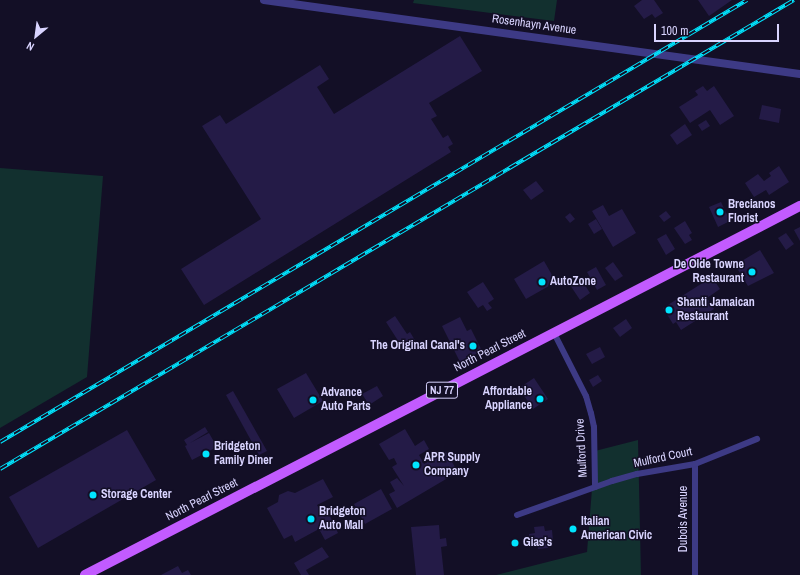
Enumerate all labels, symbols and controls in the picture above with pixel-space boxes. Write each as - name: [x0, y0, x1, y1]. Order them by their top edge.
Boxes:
- street label: Rosenhayn Avenue: [491, 12, 577, 38]
- north arrow: [16, 16, 56, 56]
- scale bar: [656, 16, 781, 42]
- text: 100 m: [661, 23, 688, 39]
- text: N: [24, 39, 36, 54]
- place label: Brecianos Florist: [728, 198, 776, 226]
- marker: Brecianos Florist: [715, 207, 725, 217]
- place label: De Olde Towne Restaurant: [674, 258, 744, 286]
- marker: De Olde Towne Restaurant: [747, 267, 757, 277]
- place label: AutoZone: [550, 275, 596, 289]
- marker: AutoZone: [537, 277, 547, 287]
- place label: Shanti Jamaican Restaurant: [677, 296, 755, 324]
- marker: Shanti Jamaican Restaurant: [664, 305, 674, 315]
- street label: North Pearl Street: [452, 327, 528, 375]
- place label: The Original Canal's: [370, 339, 465, 353]
- marker: The Original Canal's: [468, 341, 478, 351]
- road number: NJ 77: [425, 381, 459, 399]
- place label: Affordable Appliance: [483, 385, 532, 413]
- place label: Advance Auto Parts: [321, 386, 371, 414]
- marker: Affordable Appliance: [535, 394, 545, 404]
- marker: Advance Auto Parts: [308, 395, 318, 405]
- street label: Mulford Drive: [573, 418, 591, 478]
- place label: Bridgeton Family Diner: [214, 440, 273, 468]
- street label: Mulford Court: [632, 445, 694, 471]
- marker: Bridgeton Family Diner: [201, 449, 211, 459]
- place label: APR Supply Company: [424, 451, 480, 479]
- marker: APR Supply Company: [411, 460, 421, 470]
- street label: North Pearl Street: [164, 476, 240, 524]
- street label: Dubois Avenue: [677, 485, 691, 553]
- place label: Storage Center: [101, 488, 172, 502]
- marker: Storage Center: [88, 490, 98, 500]
- place label: Bridgeton Auto Mall: [319, 505, 365, 533]
- marker: Bridgeton Auto Mall: [306, 514, 316, 524]
- place label: Italian American Civic: [581, 515, 652, 543]
- marker: Italian American Civic: [568, 524, 578, 534]
- place label: Gias's: [523, 536, 552, 550]
- marker: Gias's: [510, 538, 520, 548]

